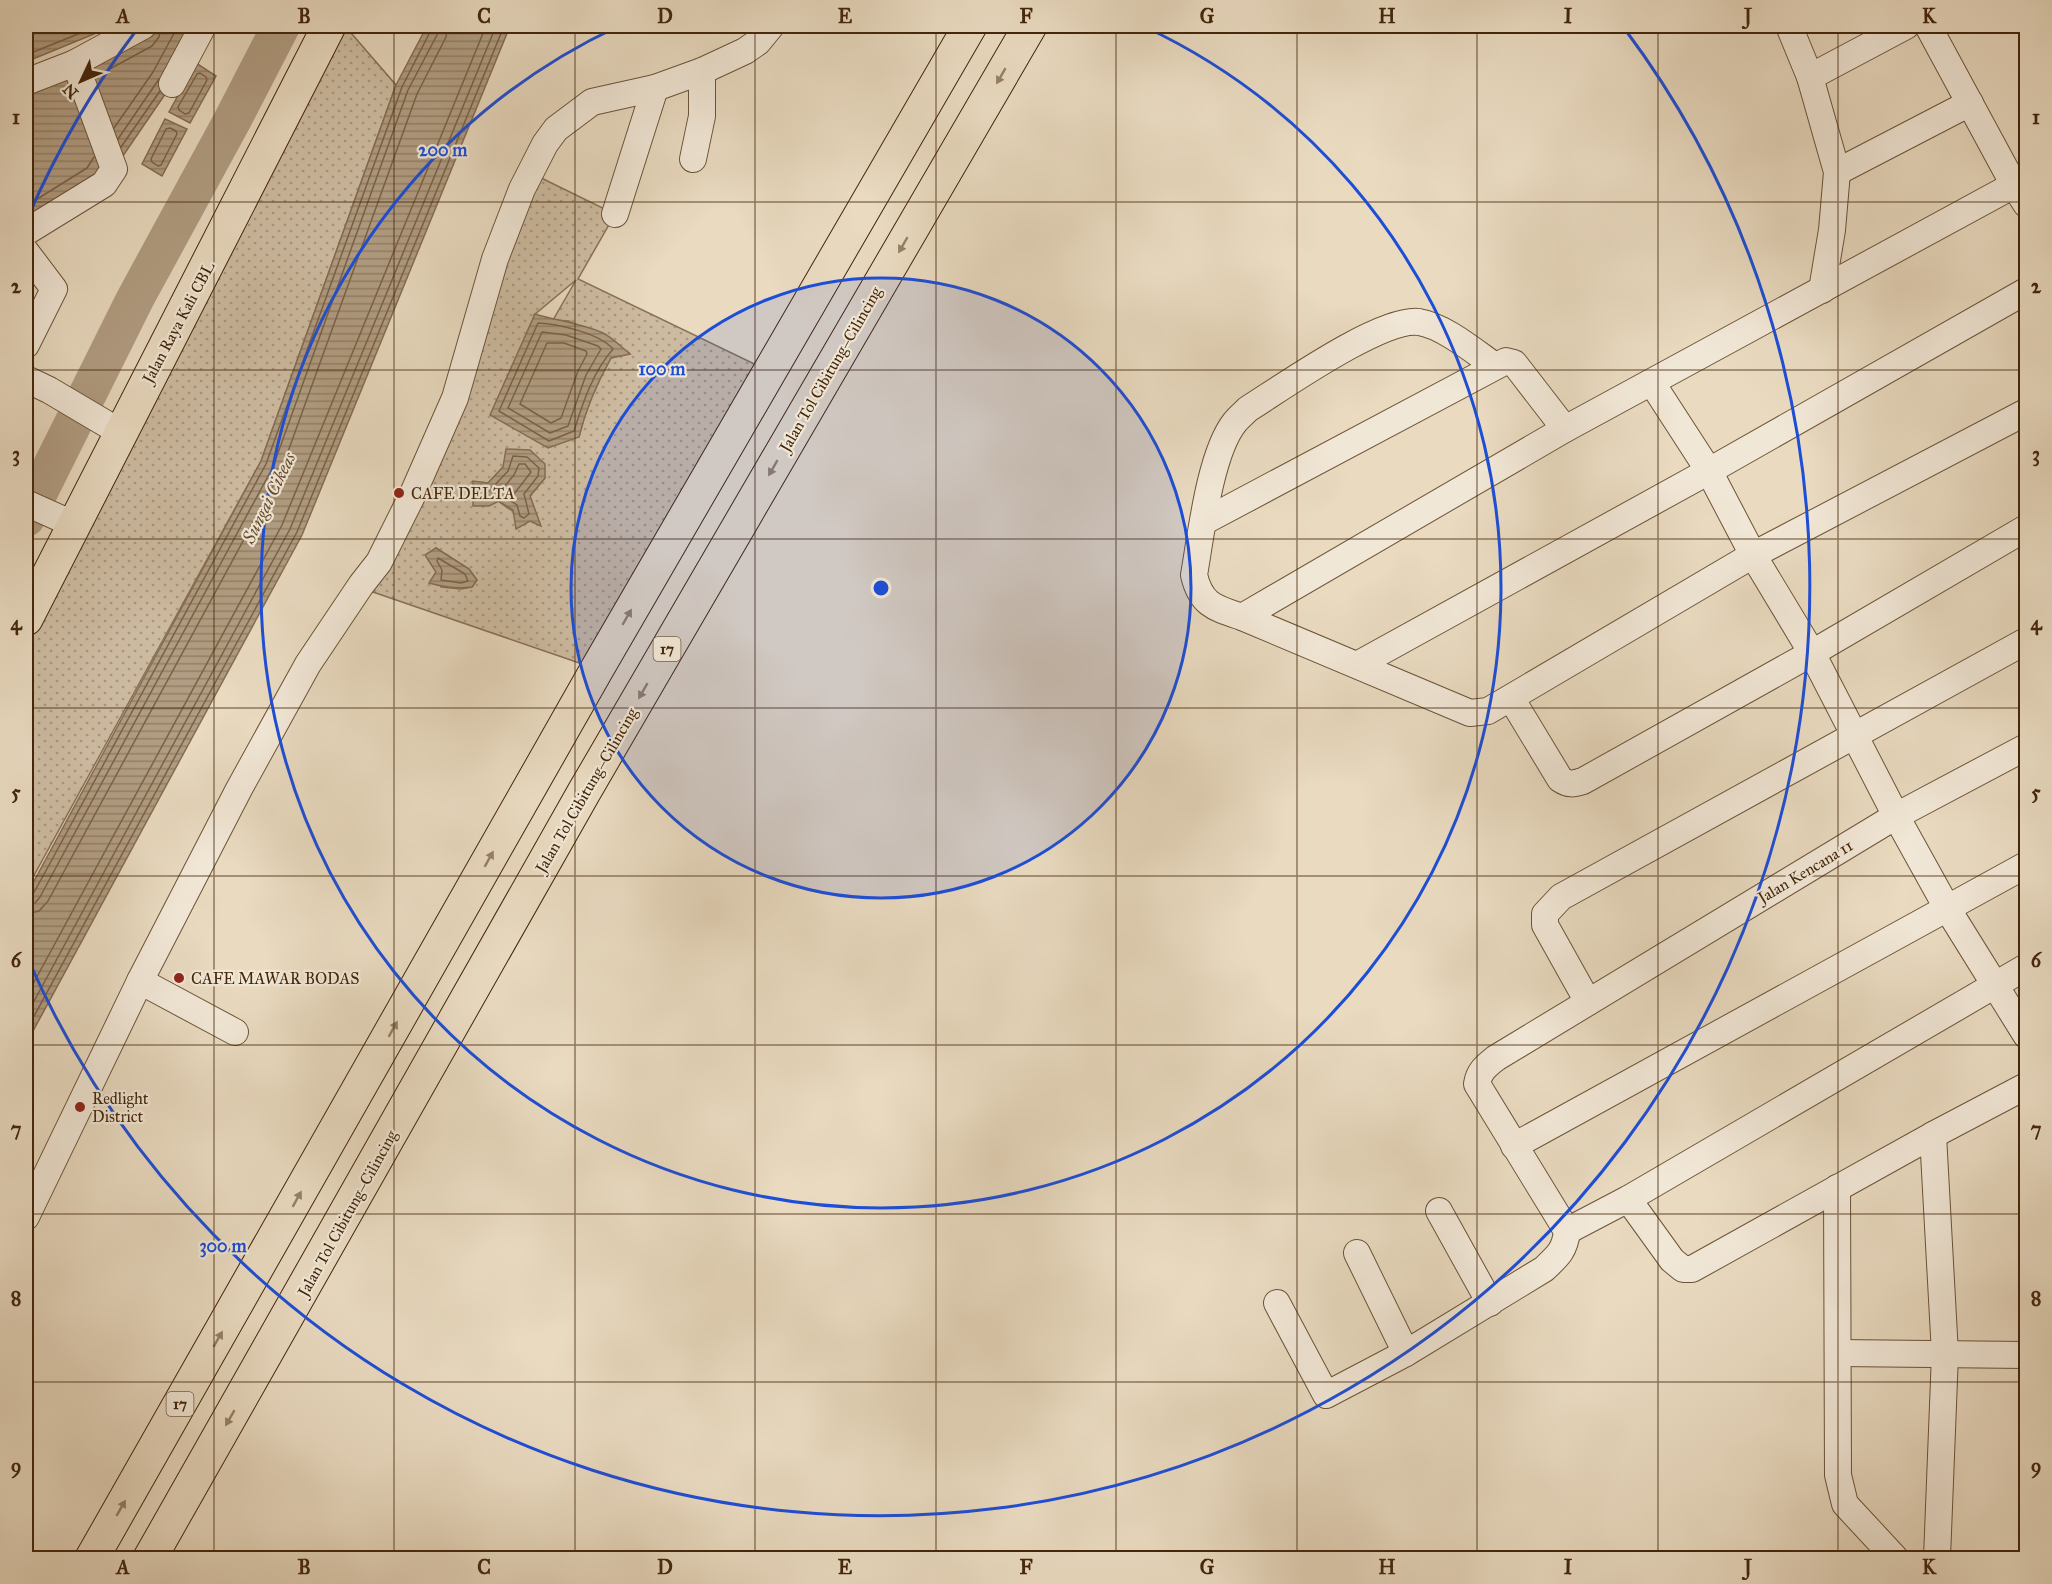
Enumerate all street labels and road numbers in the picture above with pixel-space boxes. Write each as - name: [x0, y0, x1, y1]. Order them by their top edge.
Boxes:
- street label: Jalan Raya Kali CBL: [137, 258, 219, 389]
- street label: Jalan Tol Cibitung–Cilincing: [774, 283, 887, 457]
- road number: 17: [654, 637, 680, 661]
- street label: Jalan Tol Cibitung–Cilincing: [530, 704, 643, 878]
- street label: Jalan Kencana 11: [1753, 836, 1857, 909]
- street label: Jalan Tol Cibitung–Cilincing: [293, 1126, 402, 1302]
- road number: 17: [166, 1392, 194, 1416]

